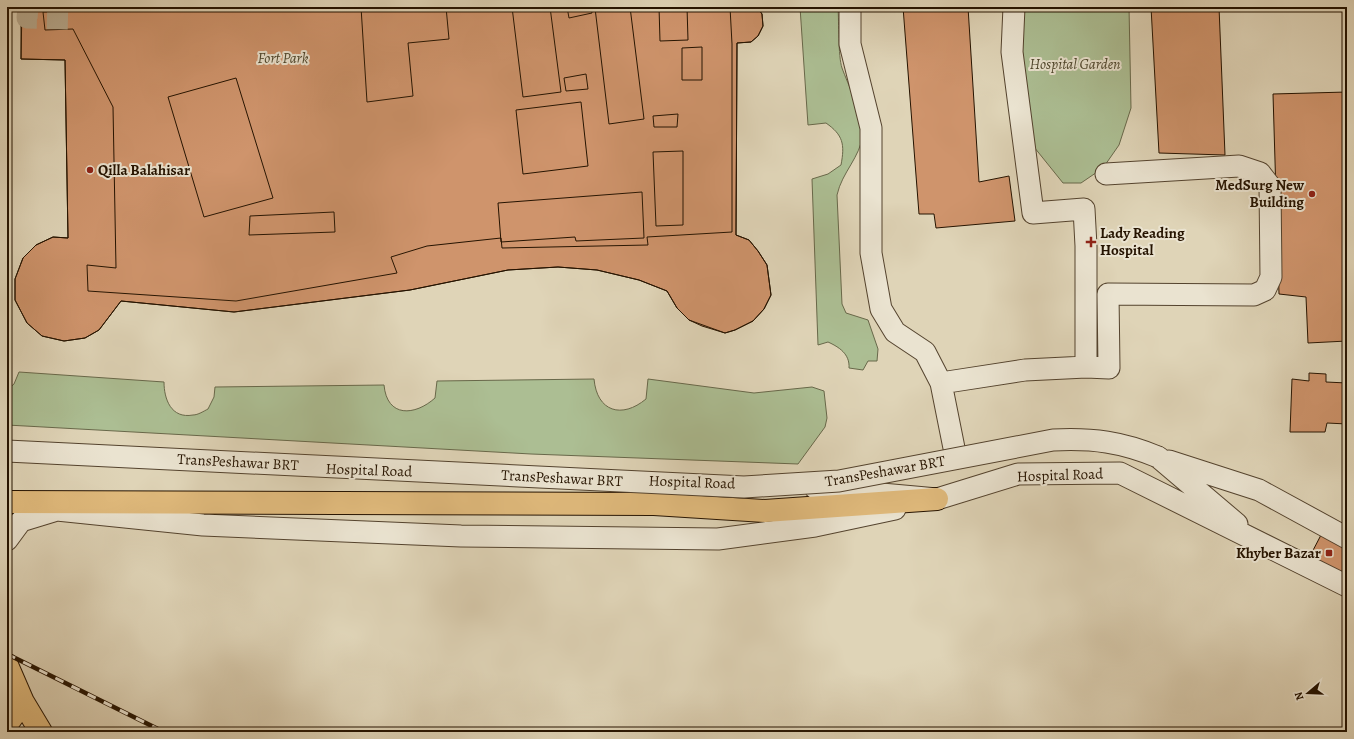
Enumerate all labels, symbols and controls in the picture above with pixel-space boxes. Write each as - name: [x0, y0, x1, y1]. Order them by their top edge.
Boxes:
- park label: Fort Park: [258, 48, 309, 68]
- park label: Hospital Garden: [1029, 54, 1121, 74]
- place label: Qilla Balahisar: [98, 160, 190, 180]
- marker: Qilla Balahisar: [85, 165, 95, 175]
- place label: MedSurg New Building: [1215, 175, 1305, 212]
- marker: MedSurg New Building: [1307, 189, 1317, 199]
- place label: Lady Reading Hospital: [1100, 223, 1185, 260]
- marker: Lady Reading Hospital: [1085, 236, 1097, 248]
- street label: TransPeshawar BRT: [177, 449, 300, 475]
- street label: TransPeshawar BRT: [823, 450, 947, 491]
- street label: Hospital Road: [325, 458, 413, 482]
- street label: Hospital Road: [1016, 463, 1104, 487]
- street label: TransPeshawar BRT: [501, 465, 624, 491]
- street label: Hospital Road: [648, 470, 736, 494]
- place label: Khyber Bazar: [1236, 543, 1321, 563]
- marker: Khyber Bazar: [1324, 548, 1334, 558]
- north arrow: [1288, 673, 1328, 713]
- text: N: [1291, 690, 1307, 702]

